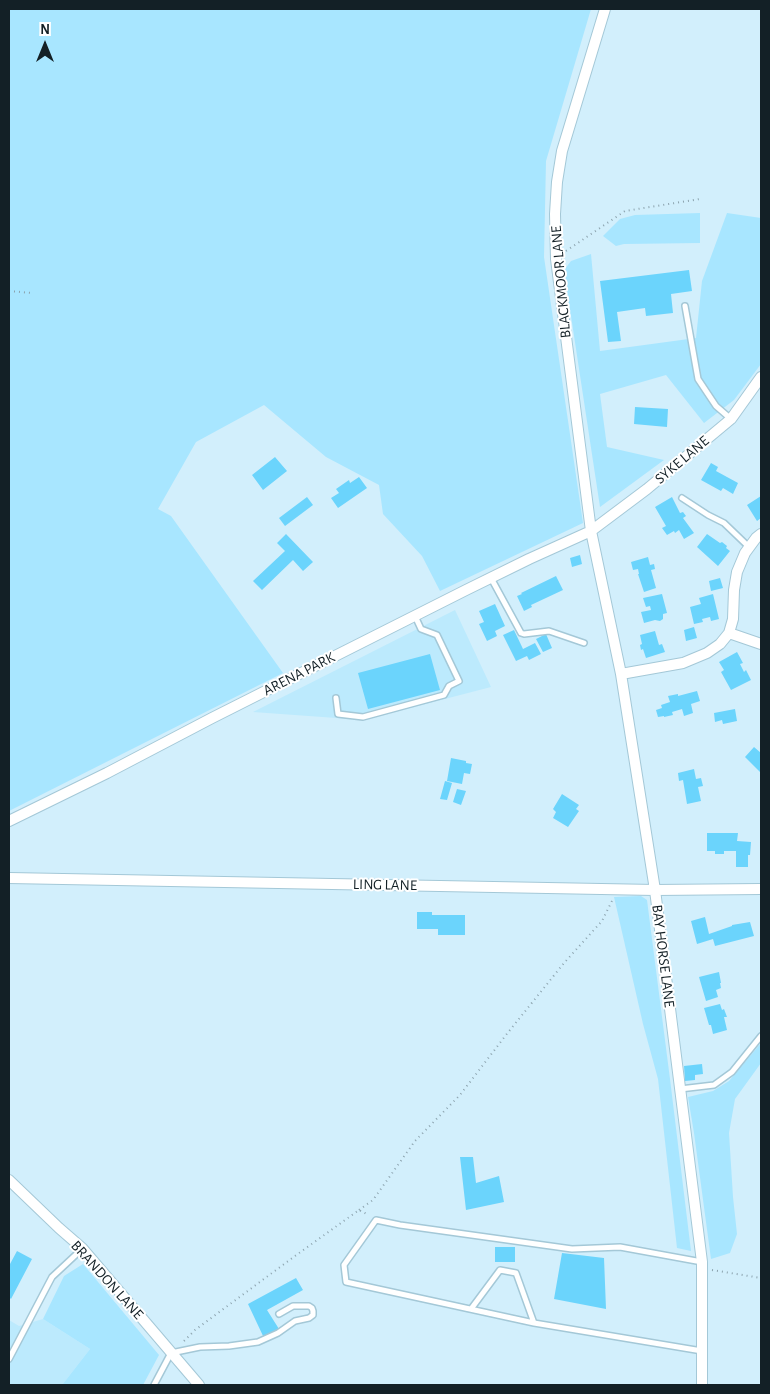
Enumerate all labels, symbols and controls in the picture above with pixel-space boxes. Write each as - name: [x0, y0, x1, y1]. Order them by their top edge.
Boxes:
- north arrow: [20, 20, 70, 70]
- text: N: [40, 23, 50, 37]
- street label: BLACKMOOR LANE: [547, 225, 575, 339]
- street label: SYKE LANE: [651, 432, 713, 488]
- street label: ARENA PARK: [260, 648, 338, 700]
- street label: LING LANE: [353, 875, 417, 895]
- street label: BAY HORSE LANE: [648, 904, 678, 1008]
- street label: BRANDON LANE: [67, 1237, 147, 1323]

